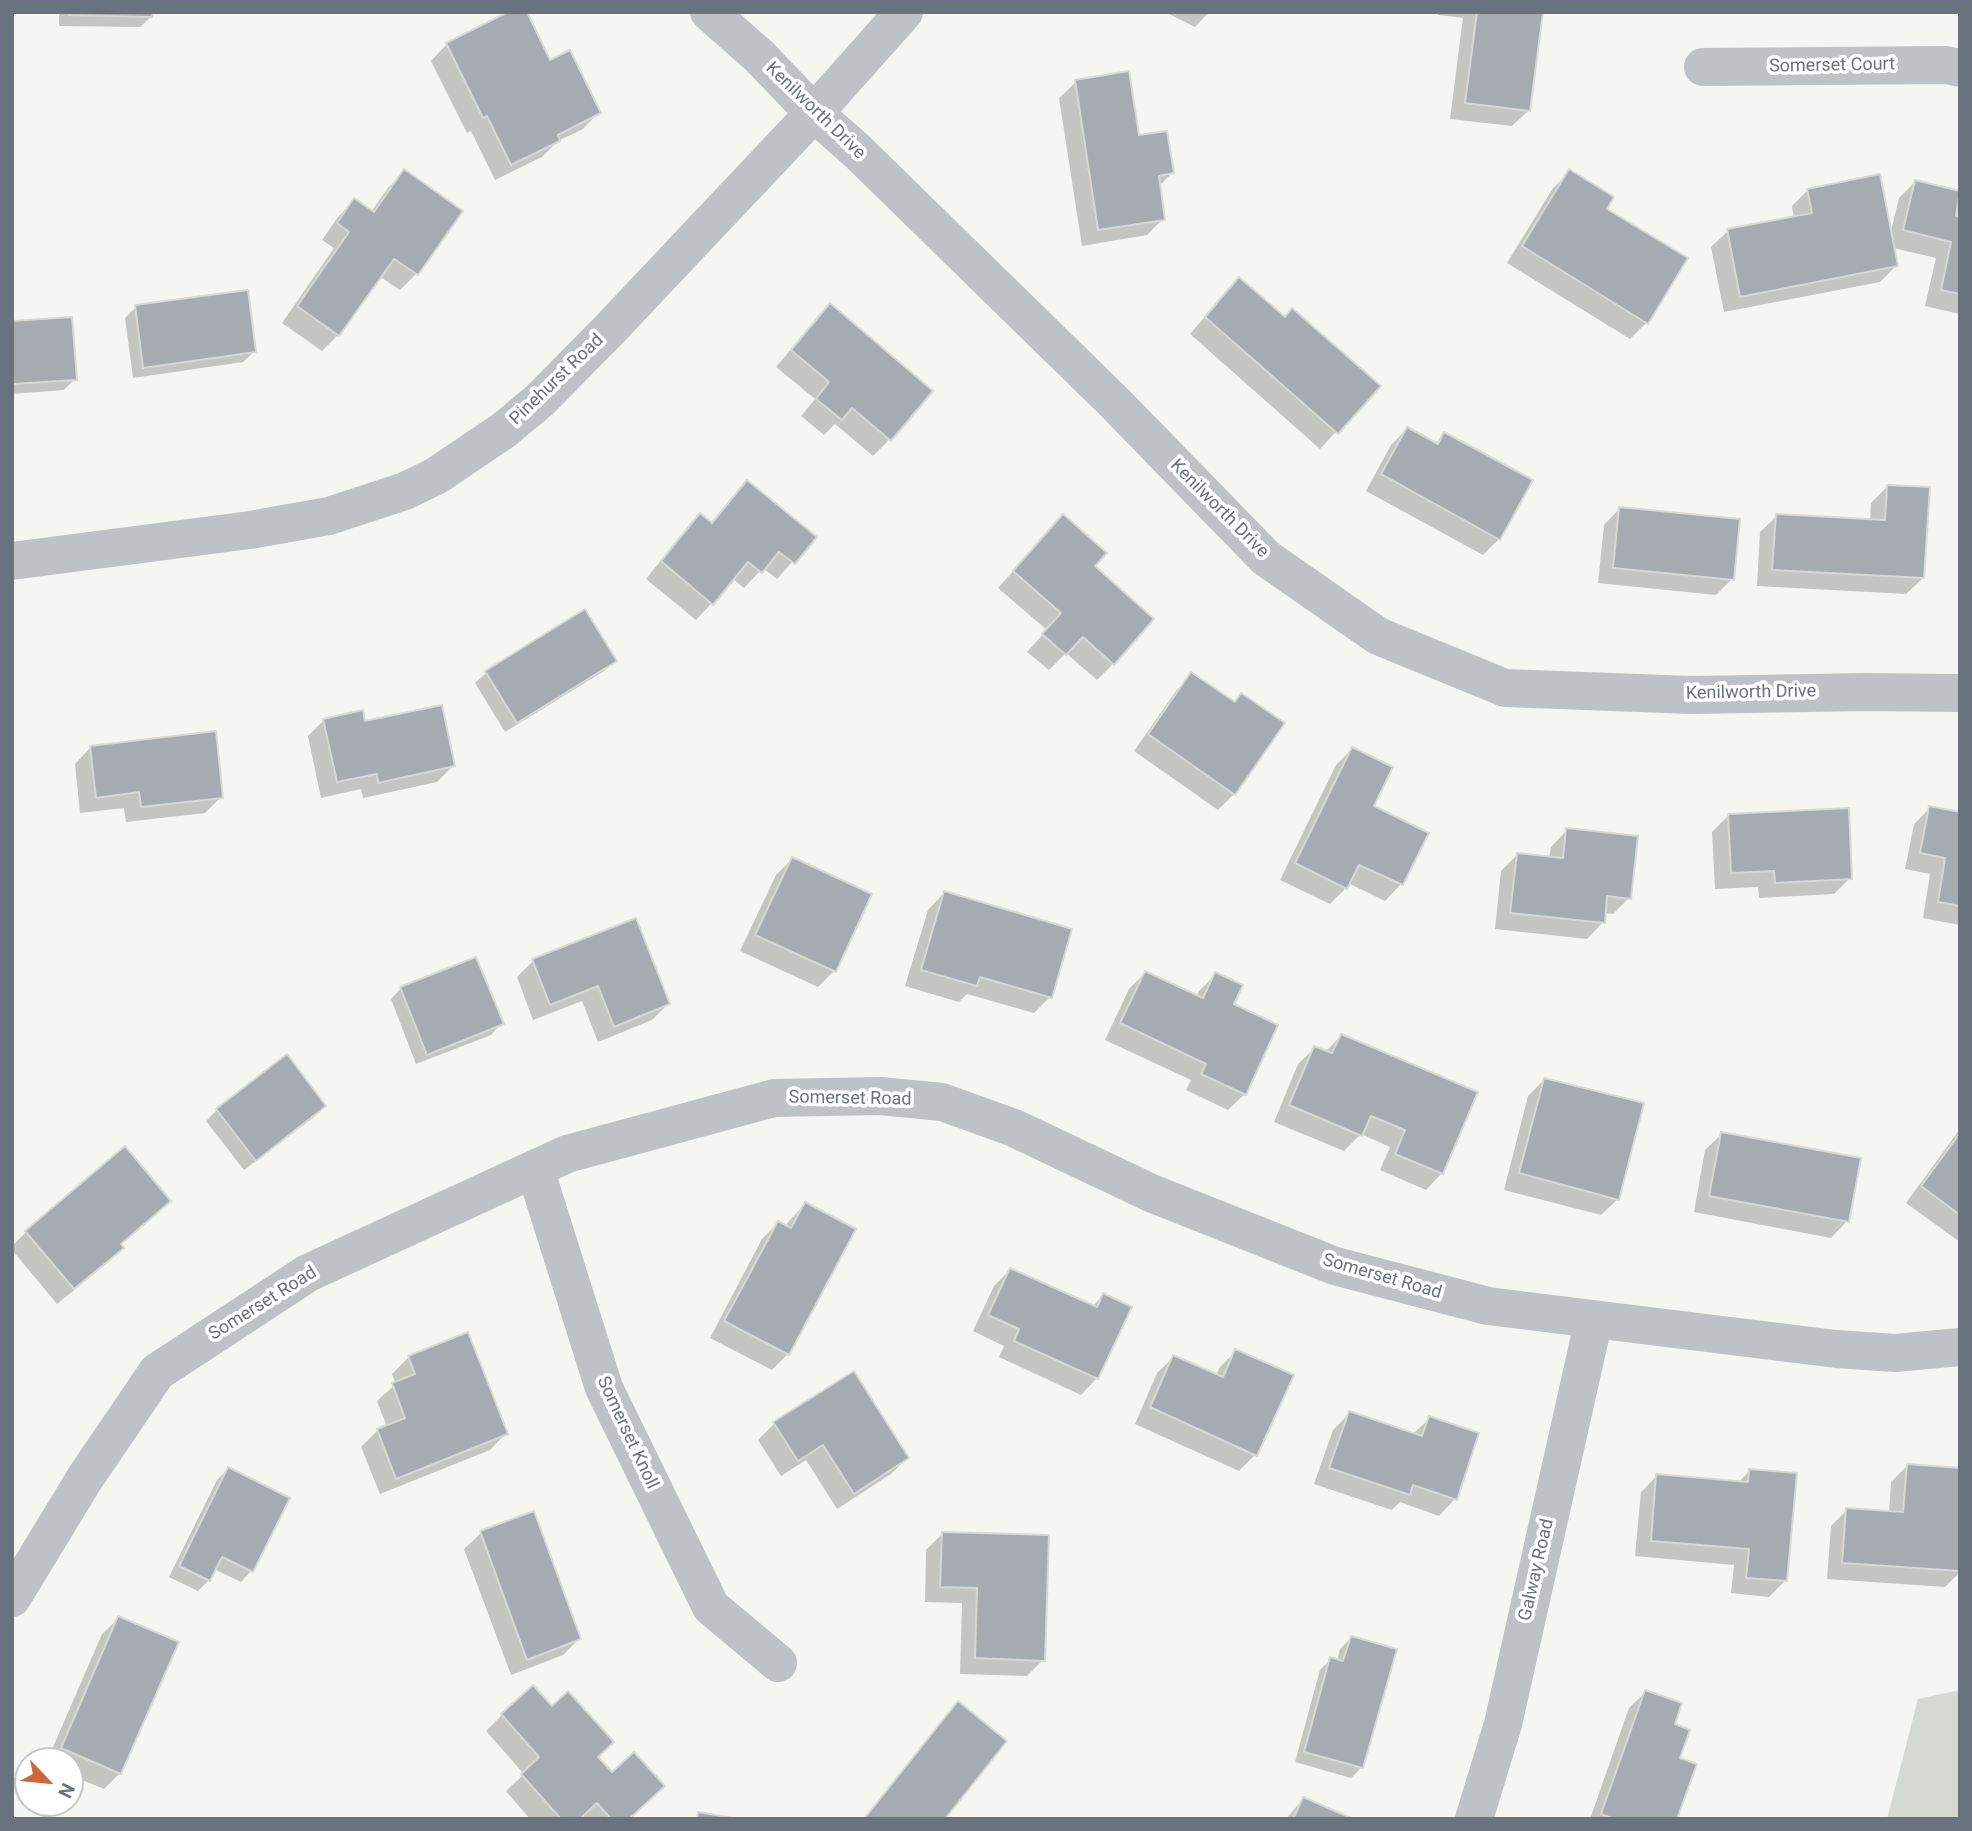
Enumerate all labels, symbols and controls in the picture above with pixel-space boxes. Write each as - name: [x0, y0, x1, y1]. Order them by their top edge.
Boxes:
- street label: Somerset Court: [1769, 54, 1895, 78]
- street label: Kenilworth Drive: [761, 58, 869, 164]
- street label: Pinehurst Road: [506, 330, 608, 430]
- street label: Kenilworth Drive: [1165, 455, 1273, 563]
- street label: Kenilworth Drive: [1686, 681, 1816, 705]
- street label: Somerset Road: [788, 1087, 912, 1111]
- street label: Somerset Road: [1320, 1250, 1444, 1304]
- street label: Somerset Road: [205, 1262, 321, 1346]
- street label: Somerset Knoll: [592, 1373, 662, 1493]
- street label: Galway Road: [1515, 1517, 1559, 1623]
- north arrow: [14, 1747, 84, 1817]
- text: N: [53, 1779, 80, 1802]

